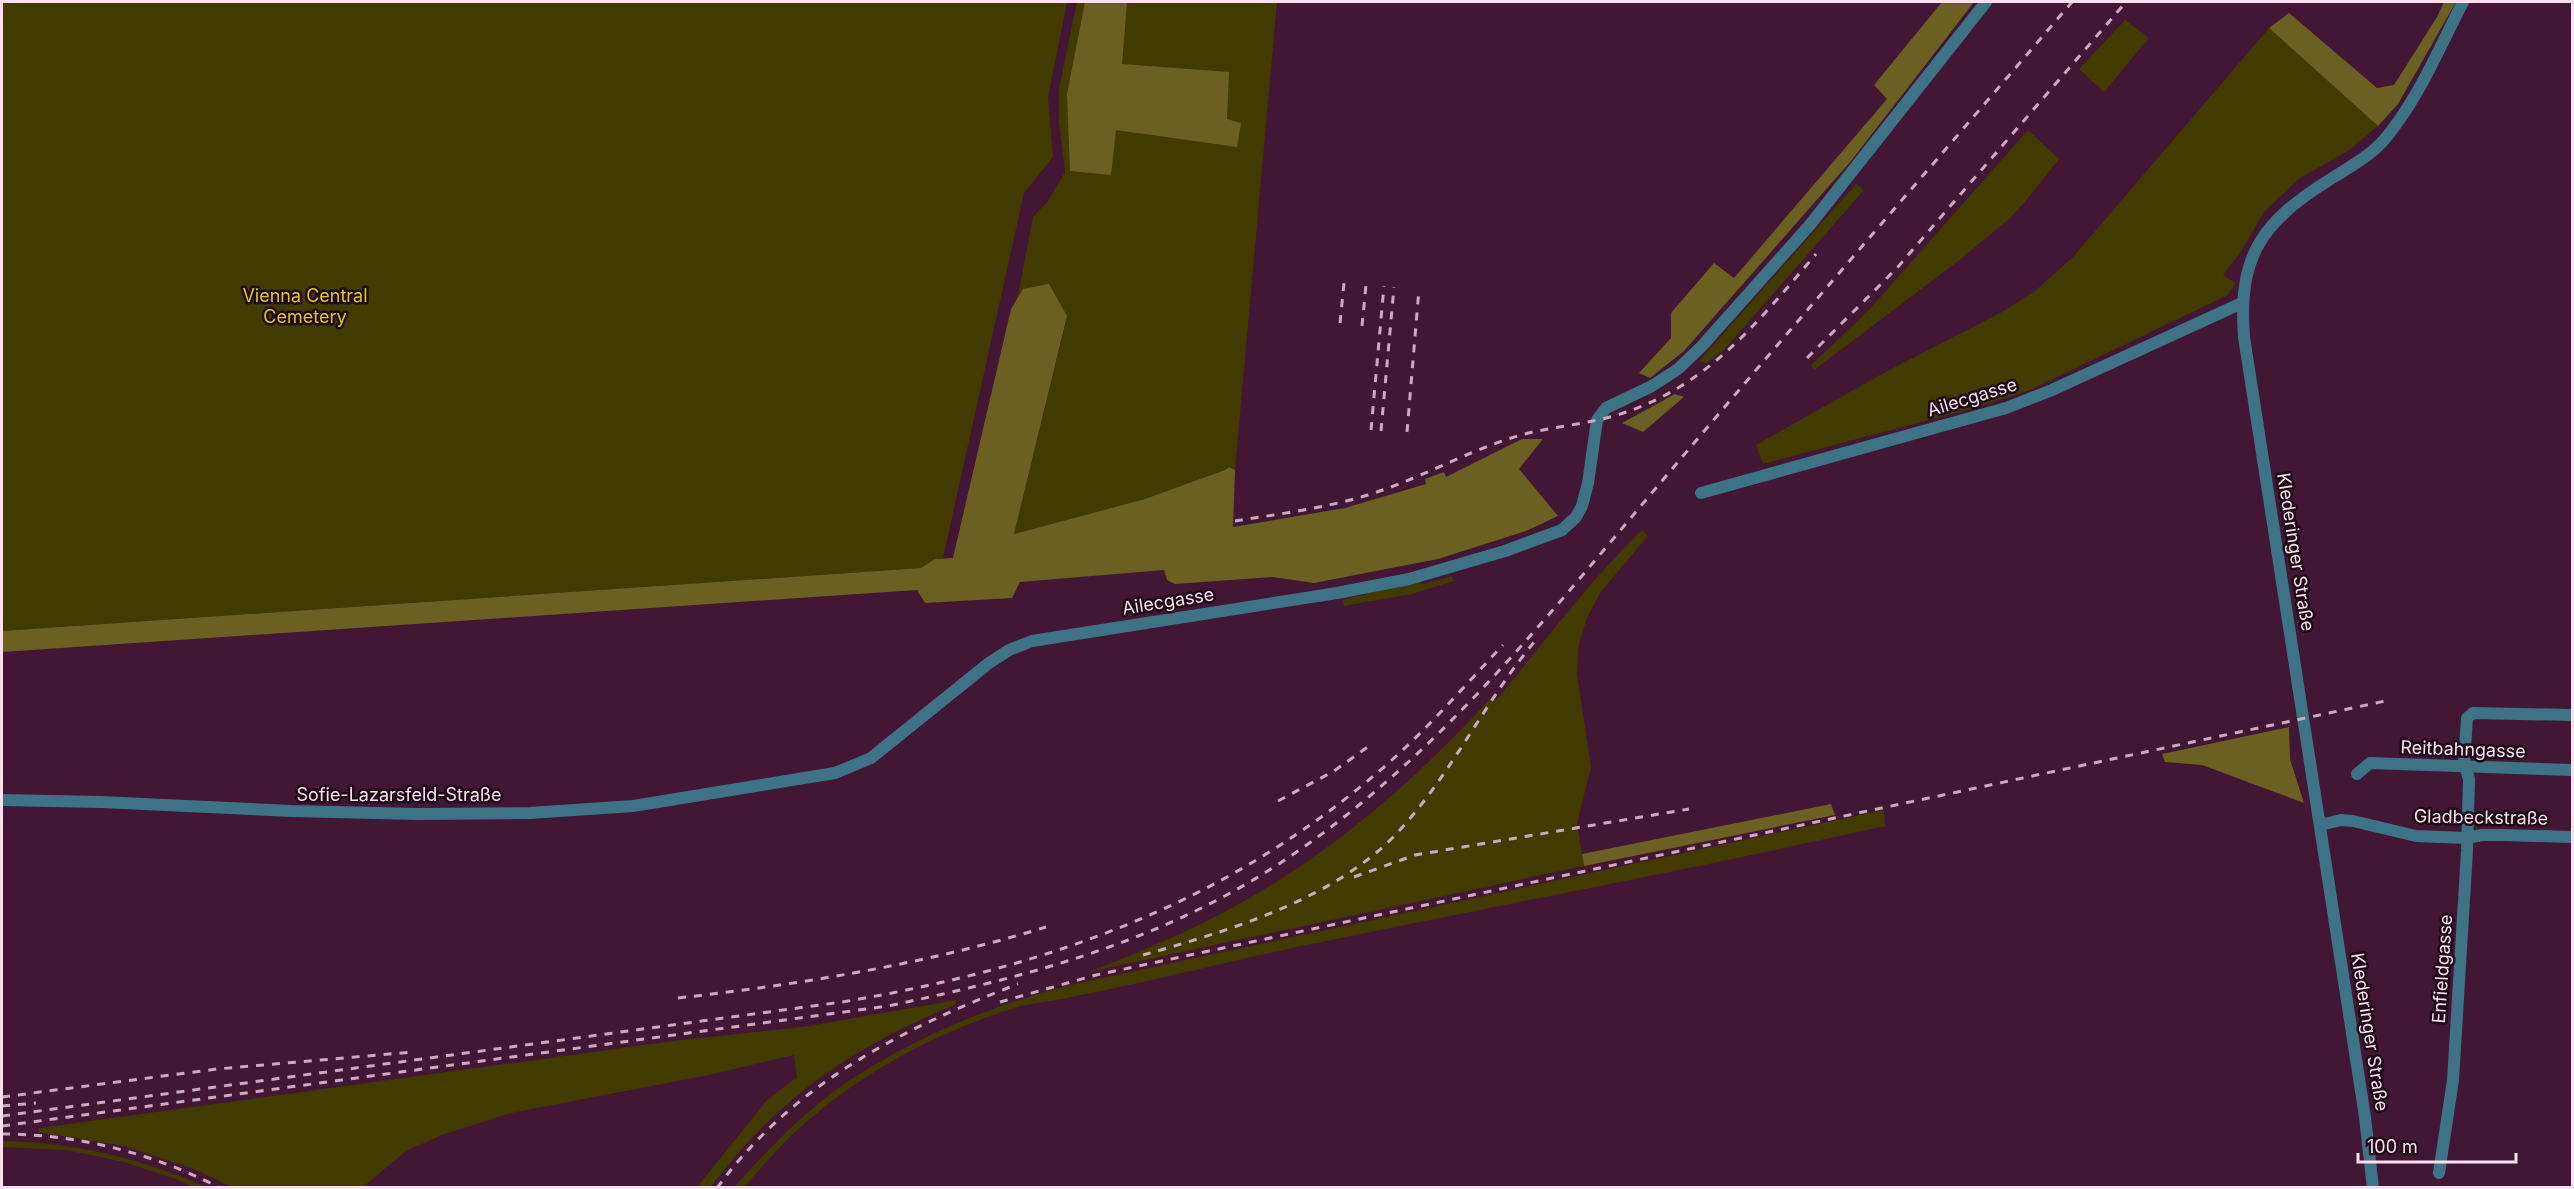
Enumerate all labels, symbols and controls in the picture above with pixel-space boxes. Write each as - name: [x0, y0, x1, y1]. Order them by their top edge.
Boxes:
- park label: Vienna Central Cemetery: [242, 285, 368, 327]
- street label: Ailecgasse: [1925, 373, 2019, 421]
- street label: Klederinger Straße: [2273, 471, 2319, 633]
- street label: Ailecgasse: [1121, 583, 1215, 619]
- street label: Reitbahngasse: [2400, 736, 2526, 762]
- street label: Sofie-Lazarsfeld-Straße: [297, 784, 501, 805]
- street label: Gladbeckstraße: [2414, 805, 2548, 829]
- street label: Enfieldgasse: [2428, 914, 2456, 1024]
- street label: Klederinger Straße: [2347, 951, 2393, 1113]
- scale bar: [2358, 1126, 2516, 1164]
- text: 100 m: [2367, 1136, 2418, 1157]

